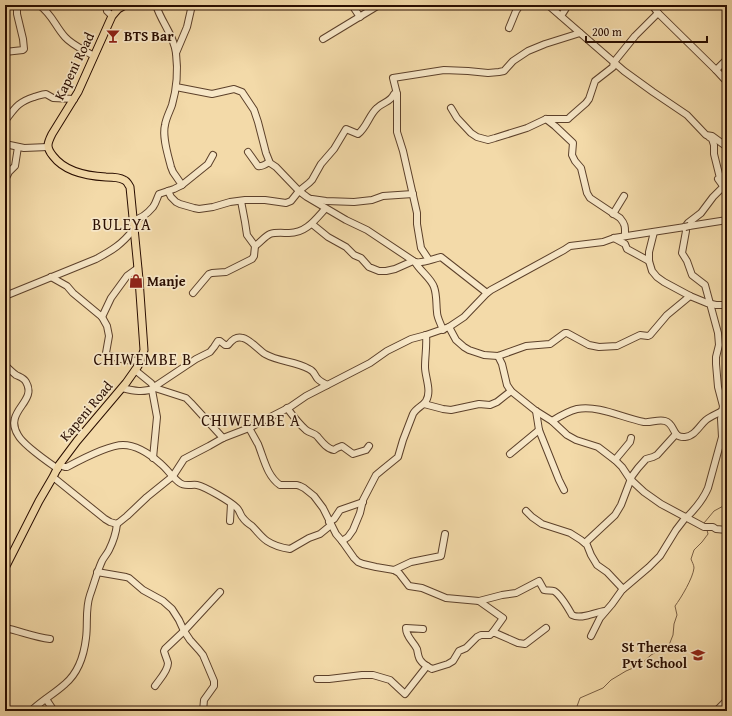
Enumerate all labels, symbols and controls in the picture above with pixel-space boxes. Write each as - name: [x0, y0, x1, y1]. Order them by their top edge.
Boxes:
- scale bar: [586, 18, 707, 44]
- text: 200 m: [592, 23, 622, 40]
- place label: BTS Bar: [124, 26, 174, 46]
- street label: Kapeni Road: [49, 28, 99, 103]
- bar icon: BTS Bar: [105, 28, 121, 44]
- district label: BULEYA: [92, 212, 152, 236]
- place label: Manje: [147, 271, 186, 291]
- shop icon: Manje: [128, 273, 144, 289]
- district label: CHIWEMBE B: [94, 347, 192, 371]
- street label: Kapeni Road: [55, 376, 118, 445]
- district label: CHIWEMBE A: [201, 408, 301, 432]
- place label: St Theresa Pvt School: [622, 637, 688, 673]
- school or university icon: St Theresa Pvt School: [690, 647, 706, 663]

